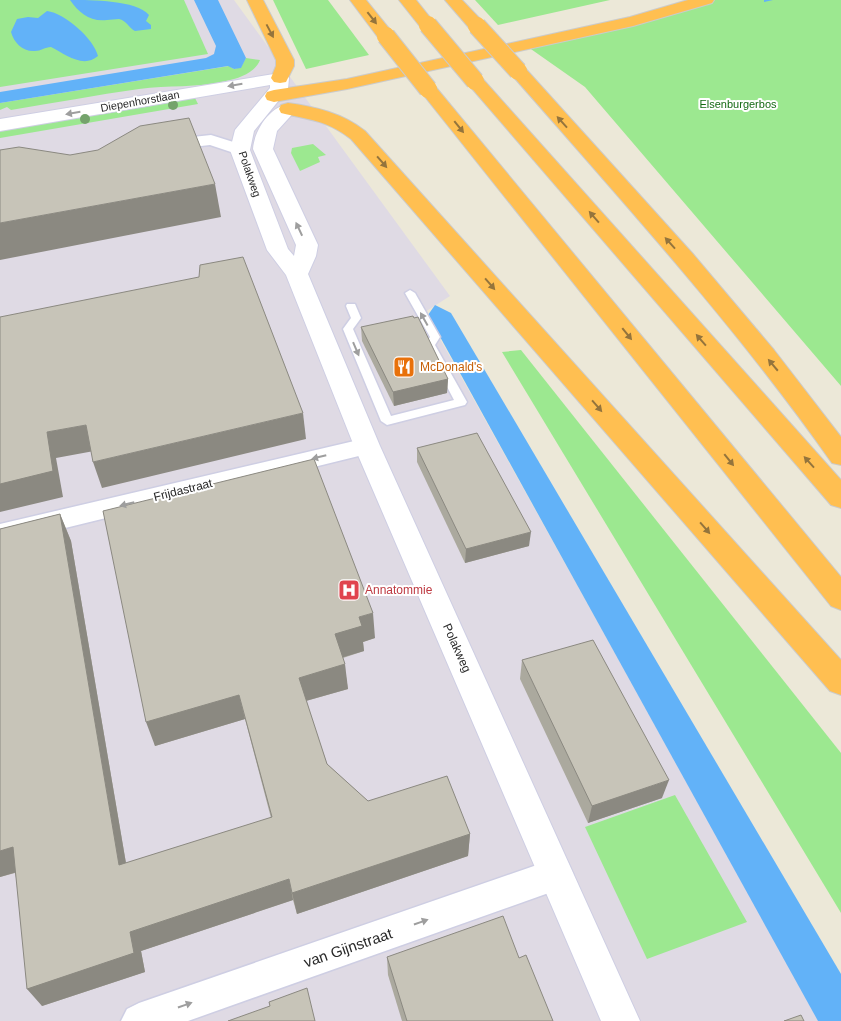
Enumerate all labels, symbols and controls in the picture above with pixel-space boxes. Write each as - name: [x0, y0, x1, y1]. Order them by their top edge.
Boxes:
- one-way arrow: [367, 11, 378, 24]
- one-way arrow: [266, 24, 274, 38]
- one-way arrow: [227, 82, 243, 90]
- street label: Diepenhorstlaan: [100, 88, 180, 114]
- park label: Elsenburgerbos: [699, 98, 777, 110]
- one-way arrow: [65, 109, 81, 117]
- one-way arrow: [556, 116, 568, 128]
- one-way arrow: [453, 120, 464, 133]
- street label: Polakweg: [237, 149, 263, 199]
- one-way arrow: [376, 156, 388, 168]
- one-way arrow: [589, 211, 600, 224]
- one-way arrow: [295, 222, 303, 236]
- one-way arrow: [664, 238, 676, 250]
- one-way arrow: [484, 278, 495, 291]
- one-way arrow: [420, 311, 428, 326]
- one-way arrow: [622, 327, 633, 340]
- one-way arrow: [695, 334, 707, 346]
- one-way arrow: [353, 342, 361, 356]
- restaurant icon: McDonald's: [392, 355, 416, 379]
- one-way arrow: [768, 359, 779, 372]
- place label: McDonald's: [420, 360, 482, 374]
- one-way arrow: [591, 400, 603, 412]
- one-way arrow: [724, 453, 735, 466]
- one-way arrow: [312, 454, 327, 462]
- one-way arrow: [803, 455, 814, 468]
- street label: Frijdastraat: [152, 476, 214, 504]
- one-way arrow: [120, 500, 135, 508]
- one-way arrow: [699, 521, 710, 534]
- hospital icon: Annatommie: [337, 578, 361, 602]
- place label: Annatommie: [365, 583, 433, 597]
- street label: Polakweg: [440, 621, 474, 675]
- one-way arrow: [413, 918, 428, 925]
- street label: van Gijnstraat: [301, 924, 395, 971]
- one-way arrow: [177, 1001, 192, 1008]

